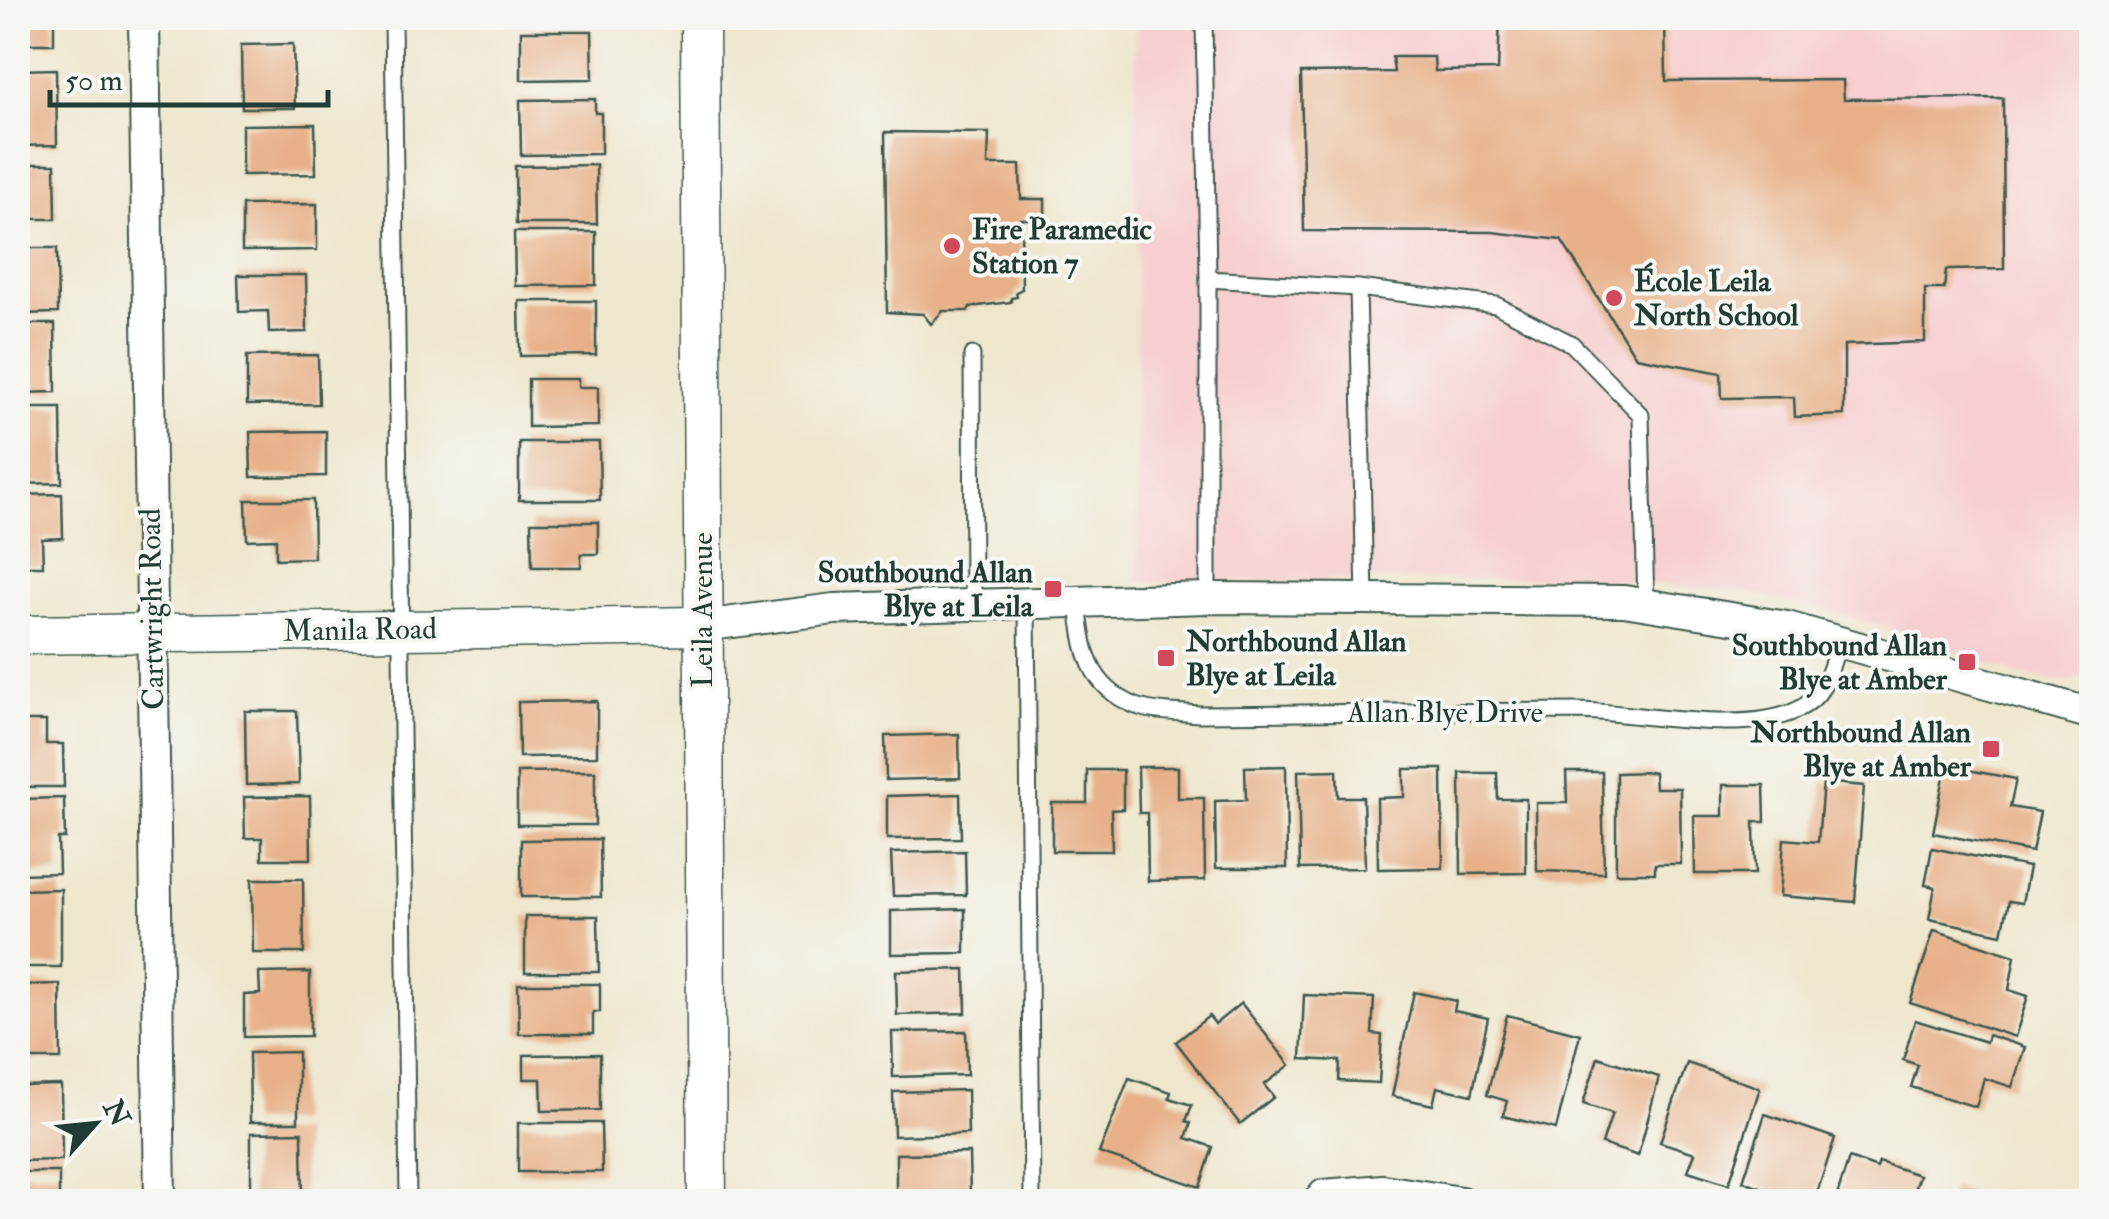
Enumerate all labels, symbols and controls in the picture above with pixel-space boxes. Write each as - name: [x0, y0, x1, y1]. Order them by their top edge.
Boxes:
- scale bar: [50, 45, 328, 107]
- text: 50 m: [65, 62, 123, 99]
- place label: Fire Paramedic Station 7: [972, 211, 1152, 282]
- marker: Fire Paramedic Station 7: [941, 235, 963, 257]
- place label: École Leila North School: [1633, 262, 1799, 334]
- marker: École Leila North School: [1603, 287, 1625, 309]
- street label: Cartwright Road: [132, 508, 172, 710]
- street label: Leila Avenue: [684, 532, 721, 688]
- place label: Southbound Allan Blye at Leila: [818, 554, 1035, 625]
- marker: Southbound Allan Blye at Leila: [1042, 578, 1064, 600]
- street label: Manila Road: [283, 610, 437, 650]
- place label: Northbound Allan Blye at Leila: [1185, 623, 1407, 694]
- place label: Southbound Allan Blye at Amber: [1732, 627, 1948, 698]
- marker: Northbound Allan Blye at Leila: [1155, 647, 1177, 669]
- marker: Southbound Allan Blye at Amber: [1956, 651, 1978, 673]
- street label: Allan Blye Drive: [1346, 694, 1543, 731]
- place label: Northbound Allan Blye at Amber: [1749, 714, 1972, 785]
- marker: Northbound Allan Blye at Amber: [1980, 738, 2002, 760]
- north arrow: [45, 1074, 145, 1174]
- text: N: [94, 1093, 138, 1133]

